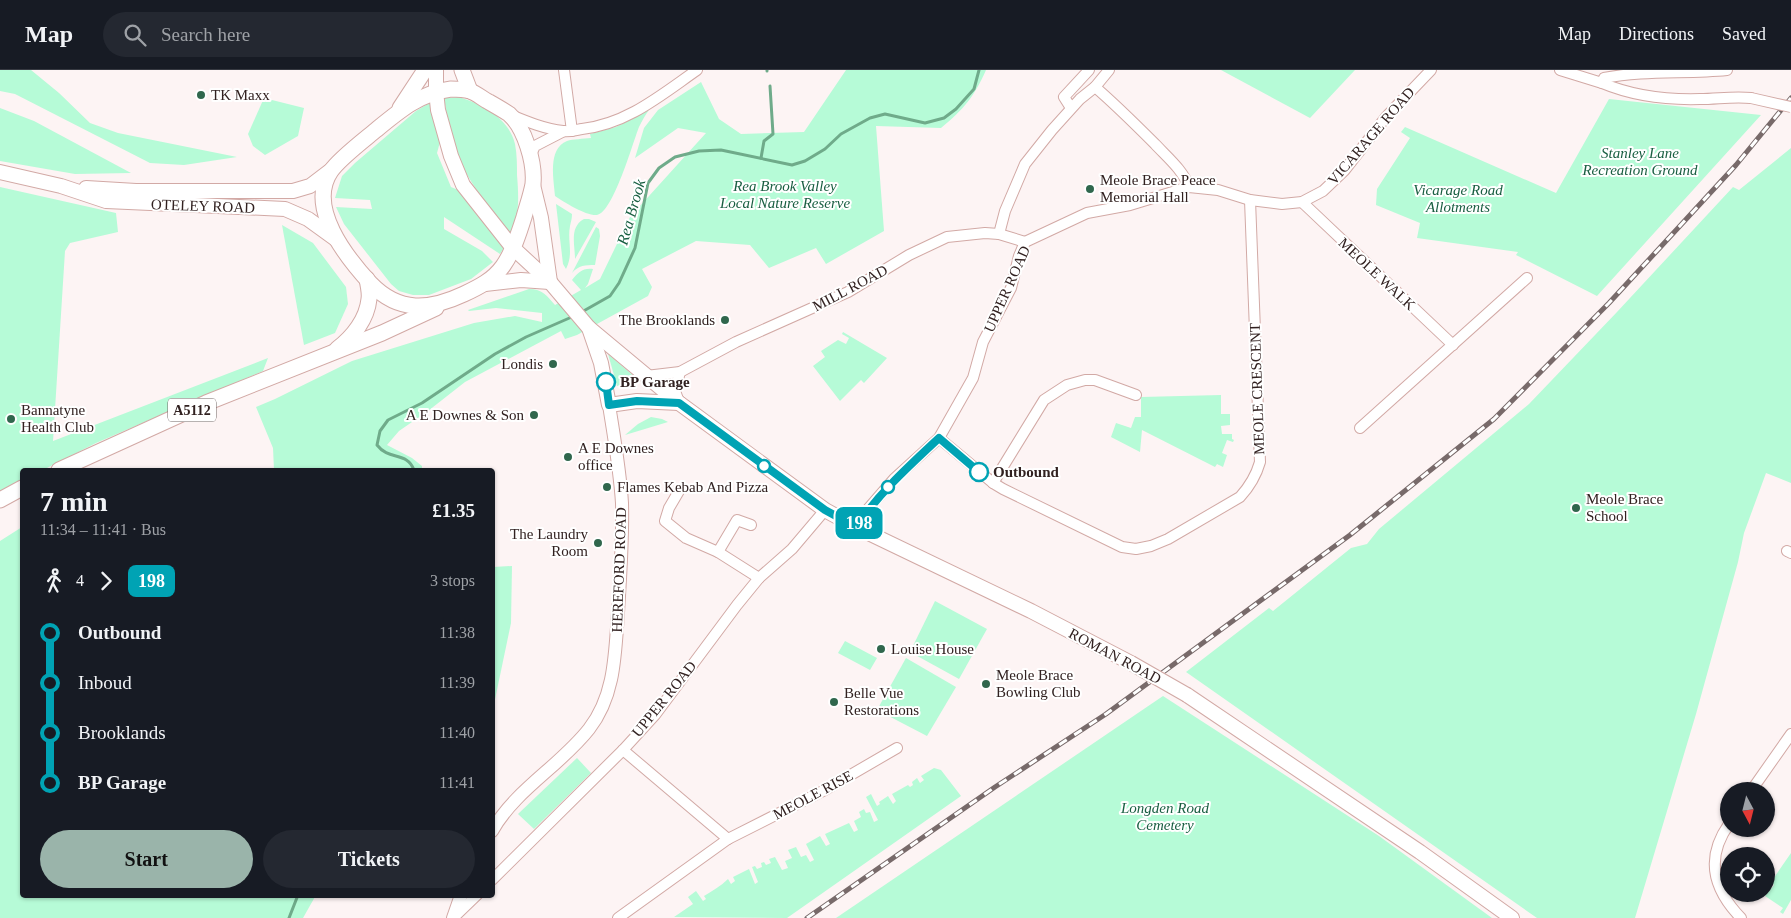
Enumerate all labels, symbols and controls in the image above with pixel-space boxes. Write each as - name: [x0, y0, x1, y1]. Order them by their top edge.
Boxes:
- search box: [103, 12, 453, 57]
- text: Map: [25, 21, 73, 47]
- icon: search: [121, 21, 149, 49]
- text: Search here: [161, 24, 250, 45]
- text: Map: [1558, 24, 1591, 44]
- text: Directions: [1619, 24, 1694, 44]
- text: Saved: [1722, 24, 1766, 44]
- street label: VICARAGE ROAD: [1324, 84, 1418, 188]
- place label: TK Maxx: [211, 87, 270, 103]
- marker: TK Maxx: [195, 89, 207, 101]
- park label: Stanley Lane Recreation Ground: [1581, 145, 1698, 178]
- place label: Meole Brace Peace Memorial Hall: [1100, 172, 1216, 205]
- water label: Rea Brook: [613, 176, 649, 248]
- park label: Rea Brook Valley Local Nature Reserve: [719, 178, 850, 211]
- park label: Vicarage Road Allotments: [1413, 182, 1503, 215]
- marker: Meole Brace Peace Memorial Hall: [1084, 183, 1096, 195]
- street label: OTELEY ROAD: [151, 196, 255, 216]
- street label: MEOLE WALK: [1336, 235, 1419, 314]
- street label: UPPER ROAD: [981, 243, 1033, 335]
- street label: MILL ROAD: [810, 262, 890, 314]
- place label: The Brooklands: [619, 312, 715, 328]
- marker: The Brooklands: [719, 314, 731, 326]
- street label: MEOLE CRESCENT: [1247, 323, 1267, 455]
- place label: Londis: [501, 356, 543, 372]
- marker: Londis: [547, 358, 559, 370]
- marker: BP Garage: [596, 372, 616, 392]
- place label: BP Garage: [620, 374, 690, 390]
- road number: A5112: [168, 398, 216, 422]
- place label: Bannatyne Health Club: [21, 402, 94, 435]
- place label: A E Downes & Son: [406, 407, 524, 423]
- marker: A E Downes & Son: [528, 409, 540, 421]
- marker: Bannatyne Health Club: [5, 413, 17, 425]
- place label: A E Downes office: [578, 440, 654, 473]
- marker: A E Downes office: [562, 451, 574, 463]
- unlabelled marker: [757, 459, 771, 473]
- marker: Outbound: [969, 462, 989, 482]
- place label: Outbound: [993, 464, 1060, 480]
- place label: Flames Kebab And Pizza: [617, 479, 769, 495]
- unlabelled marker: [881, 480, 895, 494]
- marker: Flames Kebab And Pizza: [601, 481, 613, 493]
- text: 7 min: [40, 486, 108, 517]
- place label: Meole Brace School: [1586, 491, 1663, 524]
- text: £1.35: [432, 500, 475, 521]
- marker: Meole Brace School: [1570, 502, 1582, 514]
- street label: HEREFORD ROAD: [609, 507, 629, 633]
- line badge: 198: [830, 507, 888, 539]
- text: 198: [846, 513, 873, 533]
- text: 11:34 – 11:41 · Bus: [40, 521, 166, 538]
- place label: The Laundry Room: [510, 526, 588, 559]
- marker: The Laundry Room: [592, 537, 604, 549]
- icon: walk: [40, 567, 68, 595]
- icon: forward: [92, 567, 120, 595]
- text: 198: [138, 571, 165, 591]
- text: 4: [76, 572, 84, 589]
- text: 3 stops: [430, 572, 475, 589]
- text: Outbound: [78, 622, 161, 643]
- text: 11:38: [439, 624, 475, 641]
- street label: ROMAN ROAD: [1066, 625, 1164, 687]
- place label: Louise House: [891, 641, 974, 657]
- marker: Louise House: [875, 643, 887, 655]
- street label: UPPER ROAD: [629, 658, 700, 740]
- place label: Meole Brace Bowling Club: [996, 667, 1081, 700]
- text: Inboud: [78, 672, 132, 693]
- text: 11:39: [439, 674, 475, 691]
- marker: Meole Brace Bowling Club: [980, 678, 992, 690]
- place label: Belle Vue Restorations: [844, 685, 919, 718]
- marker: Belle Vue Restorations: [828, 696, 840, 708]
- text: Brooklands: [78, 722, 166, 743]
- text: 11:40: [439, 724, 475, 741]
- street label: MEOLE RISE: [770, 767, 856, 823]
- text: BP Garage: [78, 772, 166, 793]
- text: 11:41: [439, 774, 475, 791]
- north arrow: [1720, 782, 1775, 838]
- map controls: [1720, 782, 1775, 902]
- park label: Longden Road Cemetery: [1120, 800, 1209, 833]
- button: Start: [40, 830, 253, 888]
- button: Tickets: [263, 830, 475, 888]
- button: locate: [1720, 847, 1775, 902]

